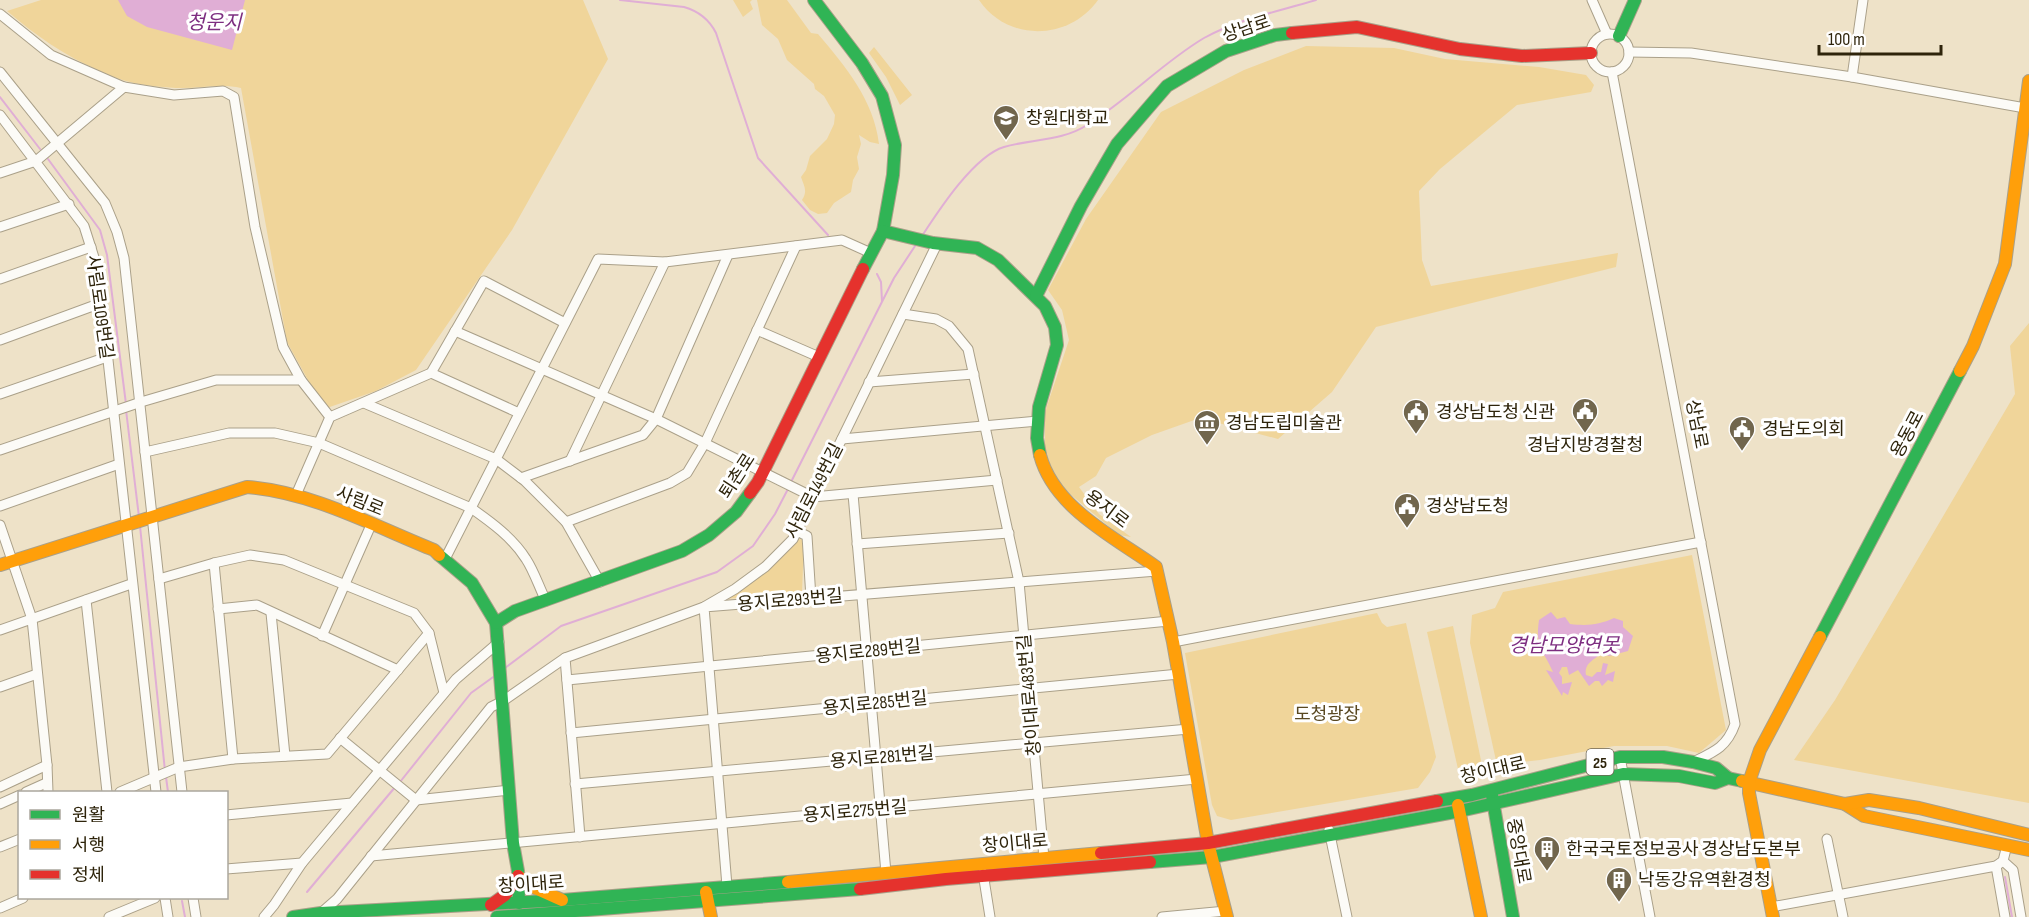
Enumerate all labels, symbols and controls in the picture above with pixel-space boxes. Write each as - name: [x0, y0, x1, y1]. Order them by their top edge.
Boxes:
- water label: 청운지: [186, 11, 243, 35]
- street label: 상남로: [1219, 11, 1273, 46]
- scale bar: [1819, 18, 1940, 56]
- text: 100 m: [1828, 29, 1865, 50]
- school or university icon: 창원대학교: [991, 103, 1021, 141]
- place label: 창원대학교: [1026, 108, 1109, 129]
- street label: 사림로109번길: [82, 254, 117, 361]
- public building icon: 경남지방경찰청: [1570, 396, 1600, 434]
- public building icon: 경상남도청 신관: [1401, 397, 1431, 435]
- street label: 상남로: [1681, 398, 1712, 450]
- place label: 경상남도청 신관: [1436, 402, 1555, 423]
- street label: 용동로: [1887, 407, 1928, 461]
- museum icon: 경남도립미술관: [1192, 408, 1222, 446]
- place label: 경남도립미술관: [1226, 413, 1342, 434]
- public building icon: 경남도의회: [1727, 414, 1757, 452]
- place label: 경남도의회: [1762, 419, 1845, 440]
- place label: 경남지방경찰청: [1527, 435, 1643, 456]
- street label: 사림로149번길: [781, 440, 848, 543]
- street label: 퇴촌로: [715, 450, 760, 503]
- street label: 사림로: [333, 482, 387, 521]
- street label: 용지로: [1081, 486, 1133, 533]
- public building icon: 경상남도청: [1392, 491, 1422, 529]
- place label: 경상남도청: [1426, 496, 1509, 517]
- street label: 용지로293번길: [736, 585, 844, 616]
- street label: 창이대로483번길: [1014, 633, 1045, 757]
- water label: 경남모양연못: [1509, 634, 1621, 658]
- street label: 용지로289번길: [814, 636, 922, 667]
- street label: 용지로285번길: [822, 688, 929, 719]
- park label: 도청광장: [1294, 704, 1360, 725]
- street label: 용지로281번길: [829, 742, 935, 773]
- road number: 25: [1586, 749, 1614, 775]
- street label: 창이대로: [1458, 753, 1528, 788]
- legend: [18, 791, 228, 899]
- street label: 용지로275번길: [802, 796, 908, 827]
- text: 원활: [72, 805, 105, 826]
- street label: 중앙대로: [1502, 817, 1535, 886]
- street label: 창이대로: [981, 830, 1049, 857]
- building icon: 한국국토정보공사 경상남도본부: [1532, 834, 1562, 872]
- text: 서행: [72, 835, 105, 856]
- place label: 한국국토정보공사 경상남도본부: [1566, 839, 1801, 860]
- text: 정체: [72, 865, 105, 886]
- building icon: 낙동강유역환경청: [1604, 865, 1634, 903]
- place label: 낙동강유역환경청: [1638, 870, 1770, 891]
- street label: 창이대로: [497, 872, 565, 897]

